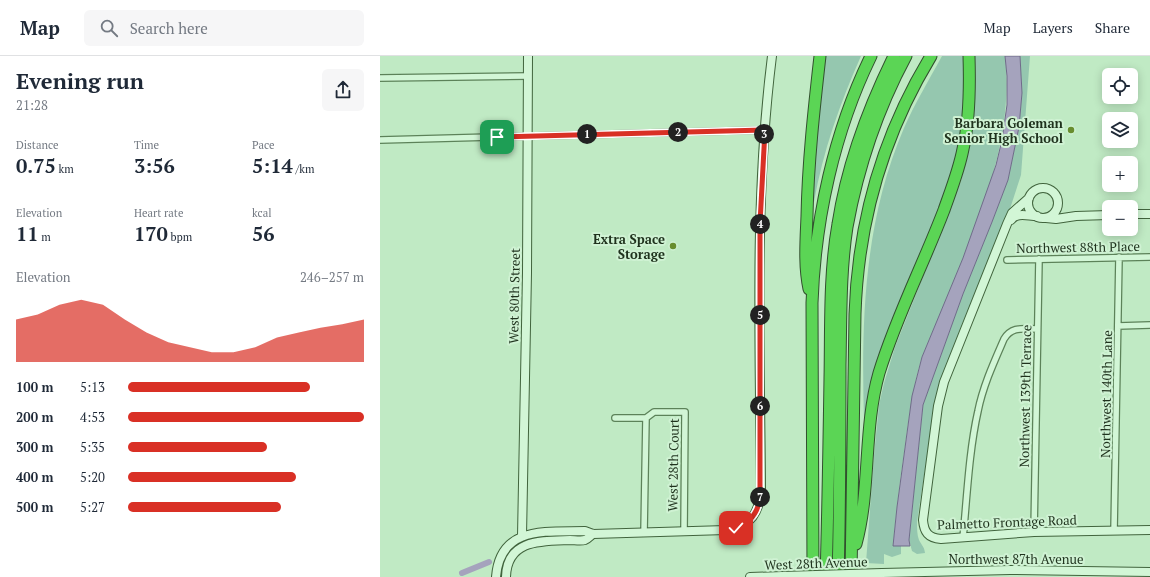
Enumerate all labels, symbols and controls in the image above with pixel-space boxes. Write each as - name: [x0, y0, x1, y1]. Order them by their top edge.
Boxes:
- search box: [84, 10, 364, 46]
- text: Map: [20, 15, 60, 40]
- icon: search: [98, 17, 120, 39]
- text: Search here: [130, 18, 208, 38]
- text: Map: [984, 18, 1011, 37]
- text: Layers: [1033, 18, 1073, 37]
- text: Share: [1095, 18, 1130, 37]
- text: Evening run: [16, 66, 144, 95]
- map controls: [1102, 68, 1138, 236]
- button: locate: [1102, 68, 1138, 104]
- button: share: [322, 69, 364, 111]
- text: 21:28: [16, 96, 48, 114]
- button: layers: [1102, 112, 1138, 148]
- place label: Barbara Goleman Senior High School: [944, 114, 1064, 147]
- pin: [480, 120, 514, 154]
- pin: 2: [668, 122, 688, 142]
- pin: 1: [577, 124, 597, 144]
- pin: 3: [754, 124, 774, 144]
- text: 2: [675, 125, 681, 139]
- marker: Barbara Goleman Senior High School: [1066, 125, 1076, 135]
- icon: arrive: [486, 126, 508, 148]
- text: 1: [584, 127, 590, 141]
- text: 3: [761, 127, 767, 141]
- text: Distance: [16, 138, 59, 152]
- text: Time: [134, 138, 159, 152]
- text: Pace: [252, 138, 275, 152]
- text: 0.75: [16, 152, 56, 179]
- text: 3:56: [134, 152, 175, 179]
- text: 5:14: [252, 152, 293, 179]
- button: +: [1102, 156, 1138, 192]
- text: km: [56, 162, 74, 176]
- text: /km: [293, 162, 314, 176]
- button: −: [1102, 200, 1138, 236]
- text: Elevation: [16, 206, 62, 220]
- text: Heart rate: [134, 206, 183, 220]
- text: kcal: [252, 206, 272, 220]
- pin: 4: [750, 214, 770, 234]
- text: 4: [757, 217, 763, 231]
- text: 11: [16, 220, 39, 247]
- text: 170: [134, 220, 168, 247]
- text: 56: [252, 220, 275, 247]
- text: m: [39, 230, 51, 244]
- text: bpm: [168, 230, 192, 244]
- place label: Extra Space Storage: [593, 230, 665, 263]
- street label: Northwest 88th Place: [1016, 237, 1140, 257]
- marker: Extra Space Storage: [668, 241, 678, 251]
- street label: West 80th Street: [504, 248, 524, 344]
- text: Elevation: [16, 268, 71, 286]
- text: 246–257 m: [300, 268, 364, 286]
- pin: 5: [750, 305, 770, 325]
- text: 5: [757, 308, 763, 322]
- street label: Northwest 139th Terrace: [1015, 325, 1035, 467]
- street label: Northwest 140th Lane: [1096, 330, 1116, 458]
- text: 100 m: [16, 378, 54, 396]
- text: 5:13: [80, 378, 105, 396]
- pin: 6: [750, 396, 770, 416]
- text: 6: [757, 399, 763, 413]
- text: 200 m: [16, 408, 54, 426]
- text: 4:53: [80, 408, 105, 426]
- street label: West 28th Court: [663, 418, 683, 512]
- text: 300 m: [16, 438, 54, 456]
- text: 5:35: [80, 438, 105, 456]
- text: 400 m: [16, 468, 54, 486]
- text: 5:20: [80, 468, 105, 486]
- pin: 7: [750, 487, 770, 507]
- text: 7: [757, 490, 763, 504]
- text: 500 m: [16, 498, 54, 516]
- text: 5:27: [80, 498, 105, 516]
- pin: [719, 511, 753, 545]
- street label: Palmetto Frontage Road: [937, 511, 1077, 533]
- icon: check: [725, 517, 747, 539]
- street label: Northwest 87th Avenue: [949, 550, 1083, 568]
- street label: West 28th Avenue: [764, 552, 868, 574]

